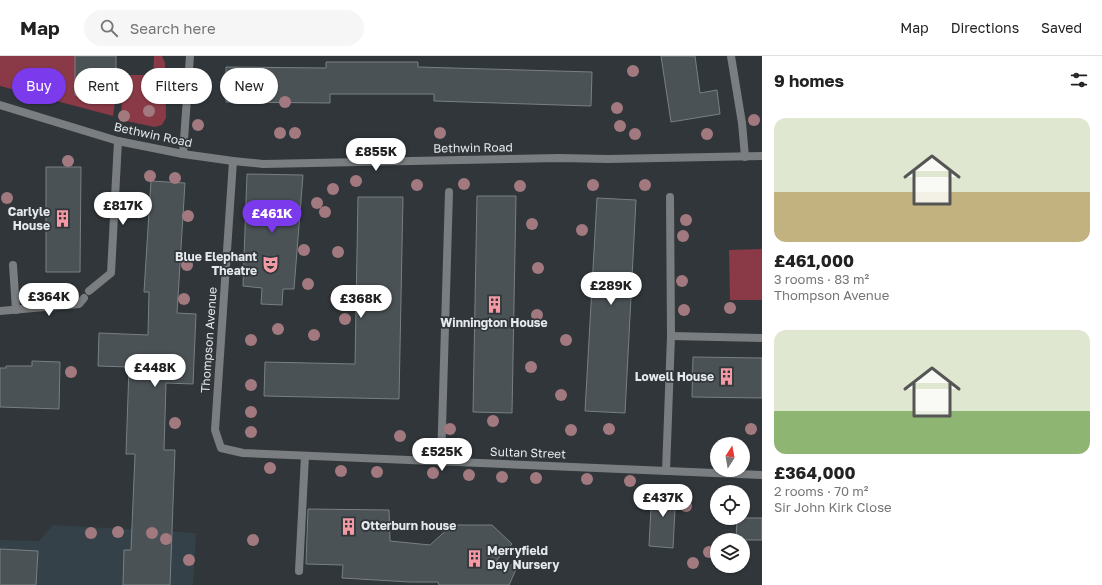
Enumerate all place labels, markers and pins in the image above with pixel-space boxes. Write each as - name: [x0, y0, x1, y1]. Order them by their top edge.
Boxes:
- pin: £855K: [348, 138, 404, 172]
- pin: £817K: [95, 192, 151, 226]
- pin: £461K: [244, 200, 300, 234]
- place label: Carlyle House: [8, 204, 50, 233]
- building icon: Carlyle House: [53, 209, 73, 229]
- place label: Blue Elephant Theatre: [175, 249, 257, 278]
- theatre icon: Blue Elephant Theatre: [260, 254, 280, 274]
- pin: £289K: [583, 272, 639, 306]
- pin: £364K: [21, 283, 77, 317]
- pin: £368K: [333, 285, 389, 319]
- building icon: Winnington House: [484, 294, 504, 314]
- place label: Winnington House: [440, 315, 548, 330]
- pin: £448K: [127, 354, 183, 388]
- building icon: Lowell House: [717, 367, 737, 387]
- place label: Lowell House: [635, 369, 714, 384]
- pin: £525K: [414, 438, 470, 472]
- pin: £437K: [635, 484, 691, 518]
- building icon: Otterburn house: [338, 516, 358, 536]
- place label: Otterburn house: [361, 518, 456, 533]
- place label: Merryfield Day Nursery: [487, 543, 560, 572]
- building icon: Merryfield Day Nursery: [464, 548, 484, 568]

